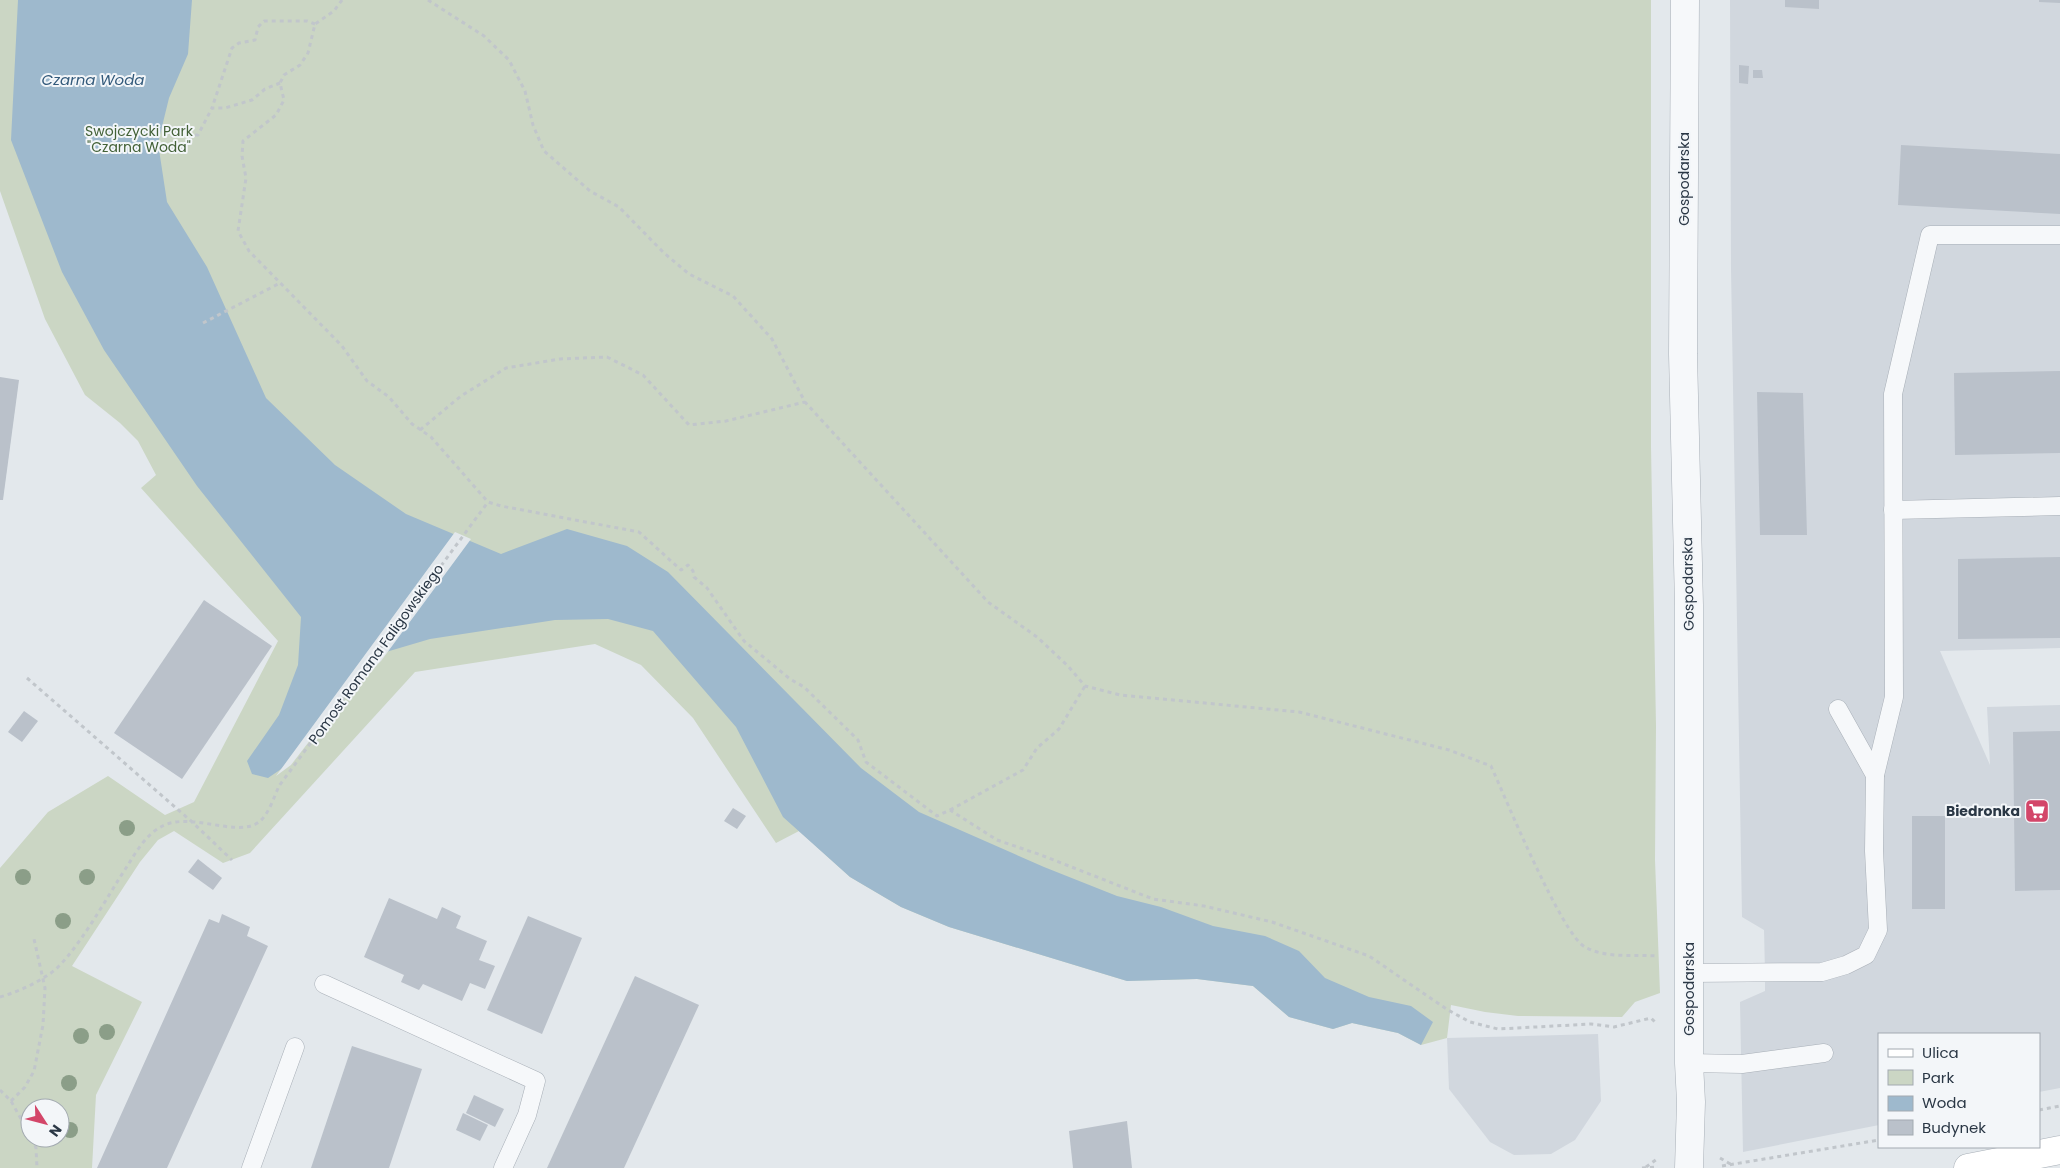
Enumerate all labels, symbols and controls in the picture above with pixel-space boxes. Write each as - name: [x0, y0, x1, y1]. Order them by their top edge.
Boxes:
- water label: Czarna Woda: [42, 69, 144, 90]
- park label: Swojczycki Park "Czarna Woda": [85, 121, 194, 157]
- street label: Gospodarska: [1674, 132, 1694, 226]
- street label: Gospodarska: [1677, 537, 1699, 631]
- street label: Pomost Romana Faligowskiego: [304, 560, 448, 748]
- supermarket icon: Biedronka: [2024, 798, 2050, 824]
- place label: Biedronka: [1946, 801, 2020, 821]
- street label: Gospodarska: [1679, 942, 1699, 1036]
- legend: [1878, 1033, 2040, 1148]
- text: Ulica: [1922, 1042, 1959, 1063]
- text: Park: [1922, 1067, 1954, 1088]
- text: Woda: [1922, 1092, 1967, 1113]
- north arrow: [20, 1098, 70, 1148]
- text: Budynek: [1922, 1117, 1986, 1138]
- text: N: [44, 1121, 67, 1141]

